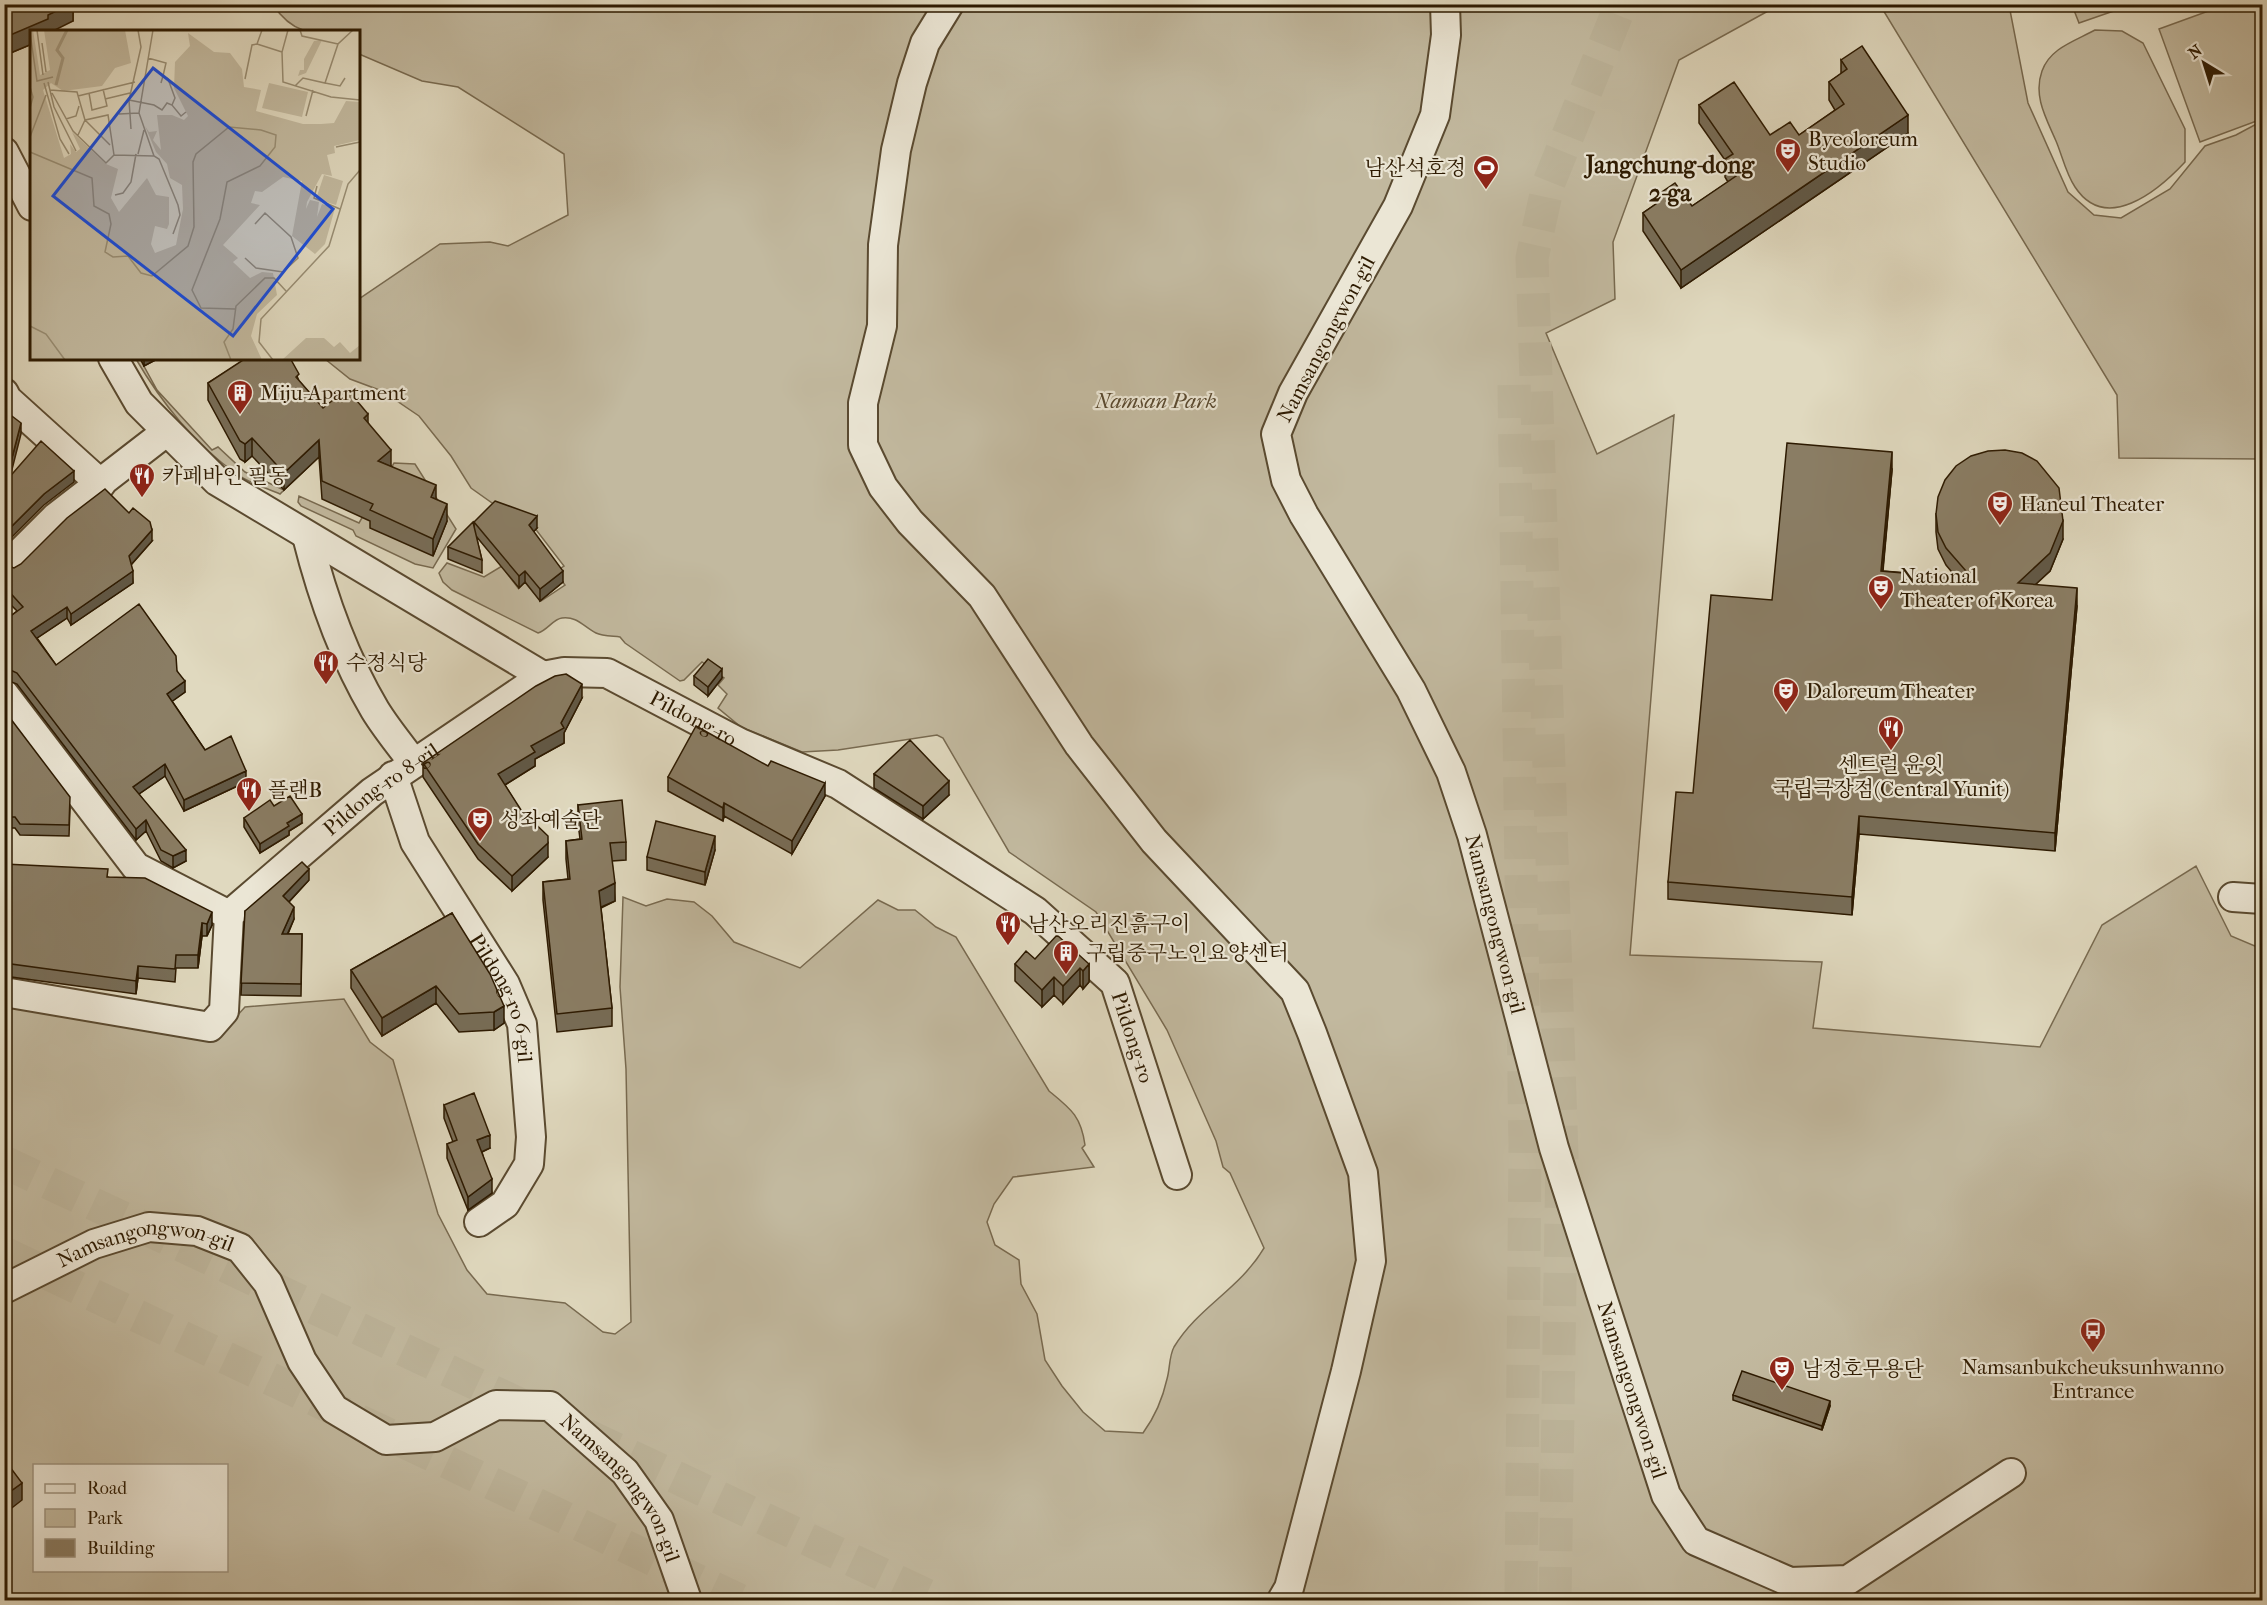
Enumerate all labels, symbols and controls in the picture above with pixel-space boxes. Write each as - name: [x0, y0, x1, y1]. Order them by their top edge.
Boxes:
- inset map: [30, 30, 360, 360]
- north arrow: [2174, 33, 2234, 93]
- text: N: [2184, 40, 2206, 63]
- place label: Byeoloreum Studio: [1808, 127, 1918, 175]
- theatre icon: Byeoloreum Studio: [1773, 136, 1803, 174]
- district label: Jangchung-dong 2-ga: [1584, 151, 1755, 207]
- sports icon: 남산석호정: [1471, 153, 1501, 191]
- place label: 남산석호정: [1365, 156, 1466, 180]
- street label: Namsangongwon-gil: [1272, 252, 1380, 426]
- building icon: Miju-Apartment: [225, 378, 255, 416]
- place label: Miju-Apartment: [260, 381, 407, 405]
- park label: Namsan Park: [1094, 389, 1217, 413]
- restaurant icon: 카페바인 필동: [127, 461, 157, 499]
- place label: 카페바인 필동: [162, 464, 288, 488]
- theatre icon: Haneul Theater: [1985, 489, 2015, 527]
- place label: Haneul Theater: [2020, 492, 2164, 516]
- place label: National Theater of Korea: [1900, 564, 2054, 612]
- theatre icon: National Theater of Korea: [1866, 573, 1896, 611]
- restaurant icon: 수정식당: [311, 648, 341, 686]
- place label: 수정식당: [346, 651, 428, 675]
- theatre icon: Daloreum Theater: [1771, 676, 1801, 714]
- place label: Daloreum Theater: [1806, 679, 1974, 703]
- street label: Pildong-ro: [646, 686, 741, 751]
- restaurant icon: 센트럴 윤잇 국립극장점(Central Yunit): [1876, 714, 1906, 752]
- street label: Pildong-ro 8-gil: [318, 738, 444, 840]
- place label: 센트럴 윤잇 국립극장점(Central Yunit): [1773, 753, 2009, 801]
- restaurant icon: 플랜B: [234, 775, 264, 813]
- place label: 플랜B: [268, 778, 322, 802]
- theatre icon: 성좌예술단: [465, 805, 495, 843]
- place label: 성좌예술단: [500, 808, 602, 832]
- street label: Namsangongwon-gil: [1460, 832, 1530, 1016]
- restaurant icon: 남산오리진흙구이: [993, 909, 1023, 947]
- place label: 남산오리진흙구이: [1028, 912, 1190, 936]
- street label: Pildong-ro 6-gil: [464, 929, 537, 1064]
- building icon: 구립중구노인요양센터: [1051, 938, 1081, 976]
- place label: 구립중구노인요양센터: [1086, 941, 1289, 965]
- street label: Pildong-ro: [1106, 988, 1158, 1086]
- street label: Namsangongwon-gil: [53, 1215, 238, 1273]
- street label: Namsangongwon-gil: [1592, 1299, 1672, 1482]
- bus stop icon: Namsanbukcheuksunhwanno Entrance: [2078, 1316, 2108, 1354]
- theatre icon: 남정호무용단: [1767, 1354, 1797, 1392]
- place label: Namsanbukcheuksunhwanno Entrance: [1962, 1355, 2224, 1403]
- place label: 남정호무용단: [1802, 1357, 1924, 1381]
- street label: Namsangongwon-gil: [556, 1409, 685, 1566]
- legend: [33, 1464, 228, 1572]
- text: Road: [87, 1478, 127, 1499]
- text: Park: [87, 1508, 124, 1529]
- text: Building: [87, 1538, 155, 1559]

